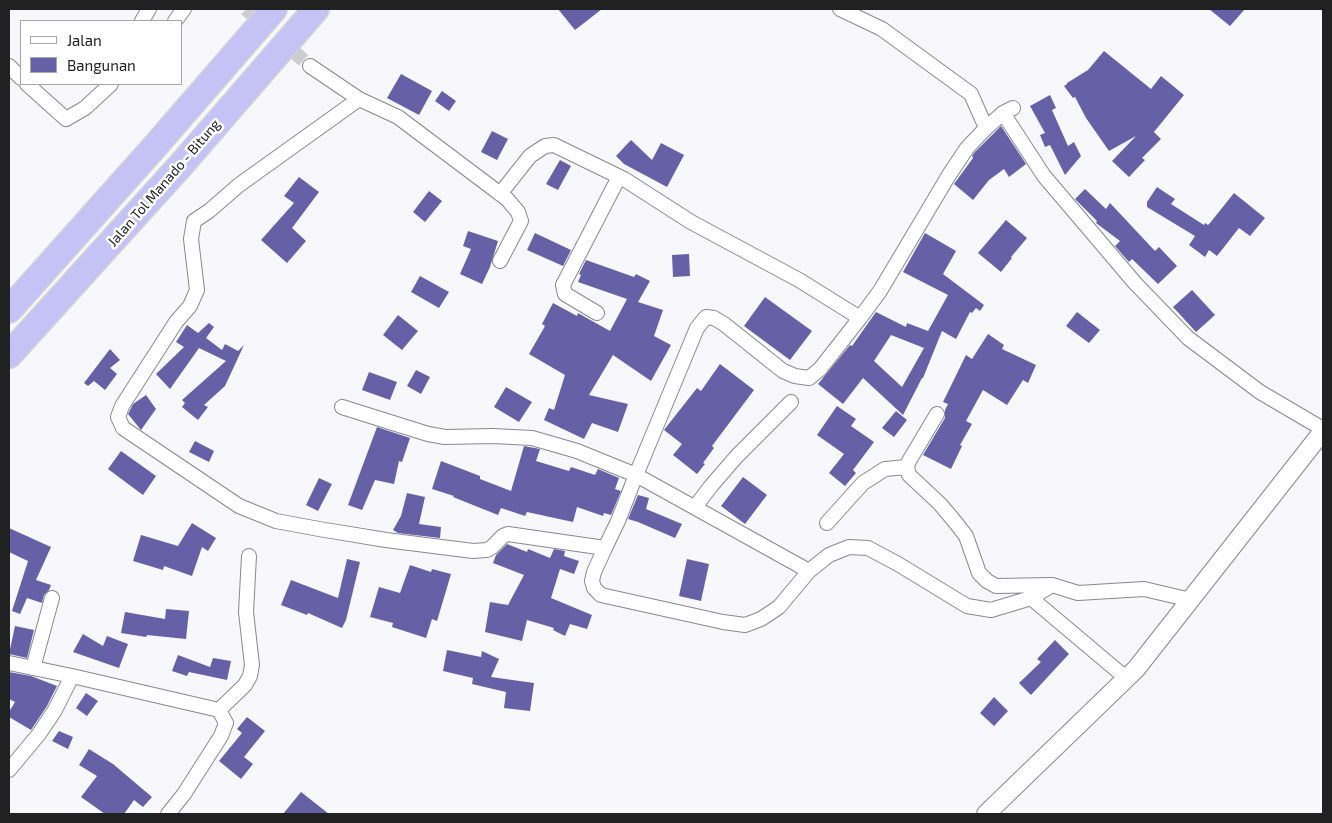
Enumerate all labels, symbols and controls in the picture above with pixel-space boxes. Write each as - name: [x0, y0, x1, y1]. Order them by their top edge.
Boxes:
- legend: [20, 20, 182, 85]
- text: Jalan: [67, 31, 102, 49]
- text: Bangunan: [67, 56, 136, 74]
- street label: Jalan Tol Manado - Bitung: [104, 116, 224, 250]

